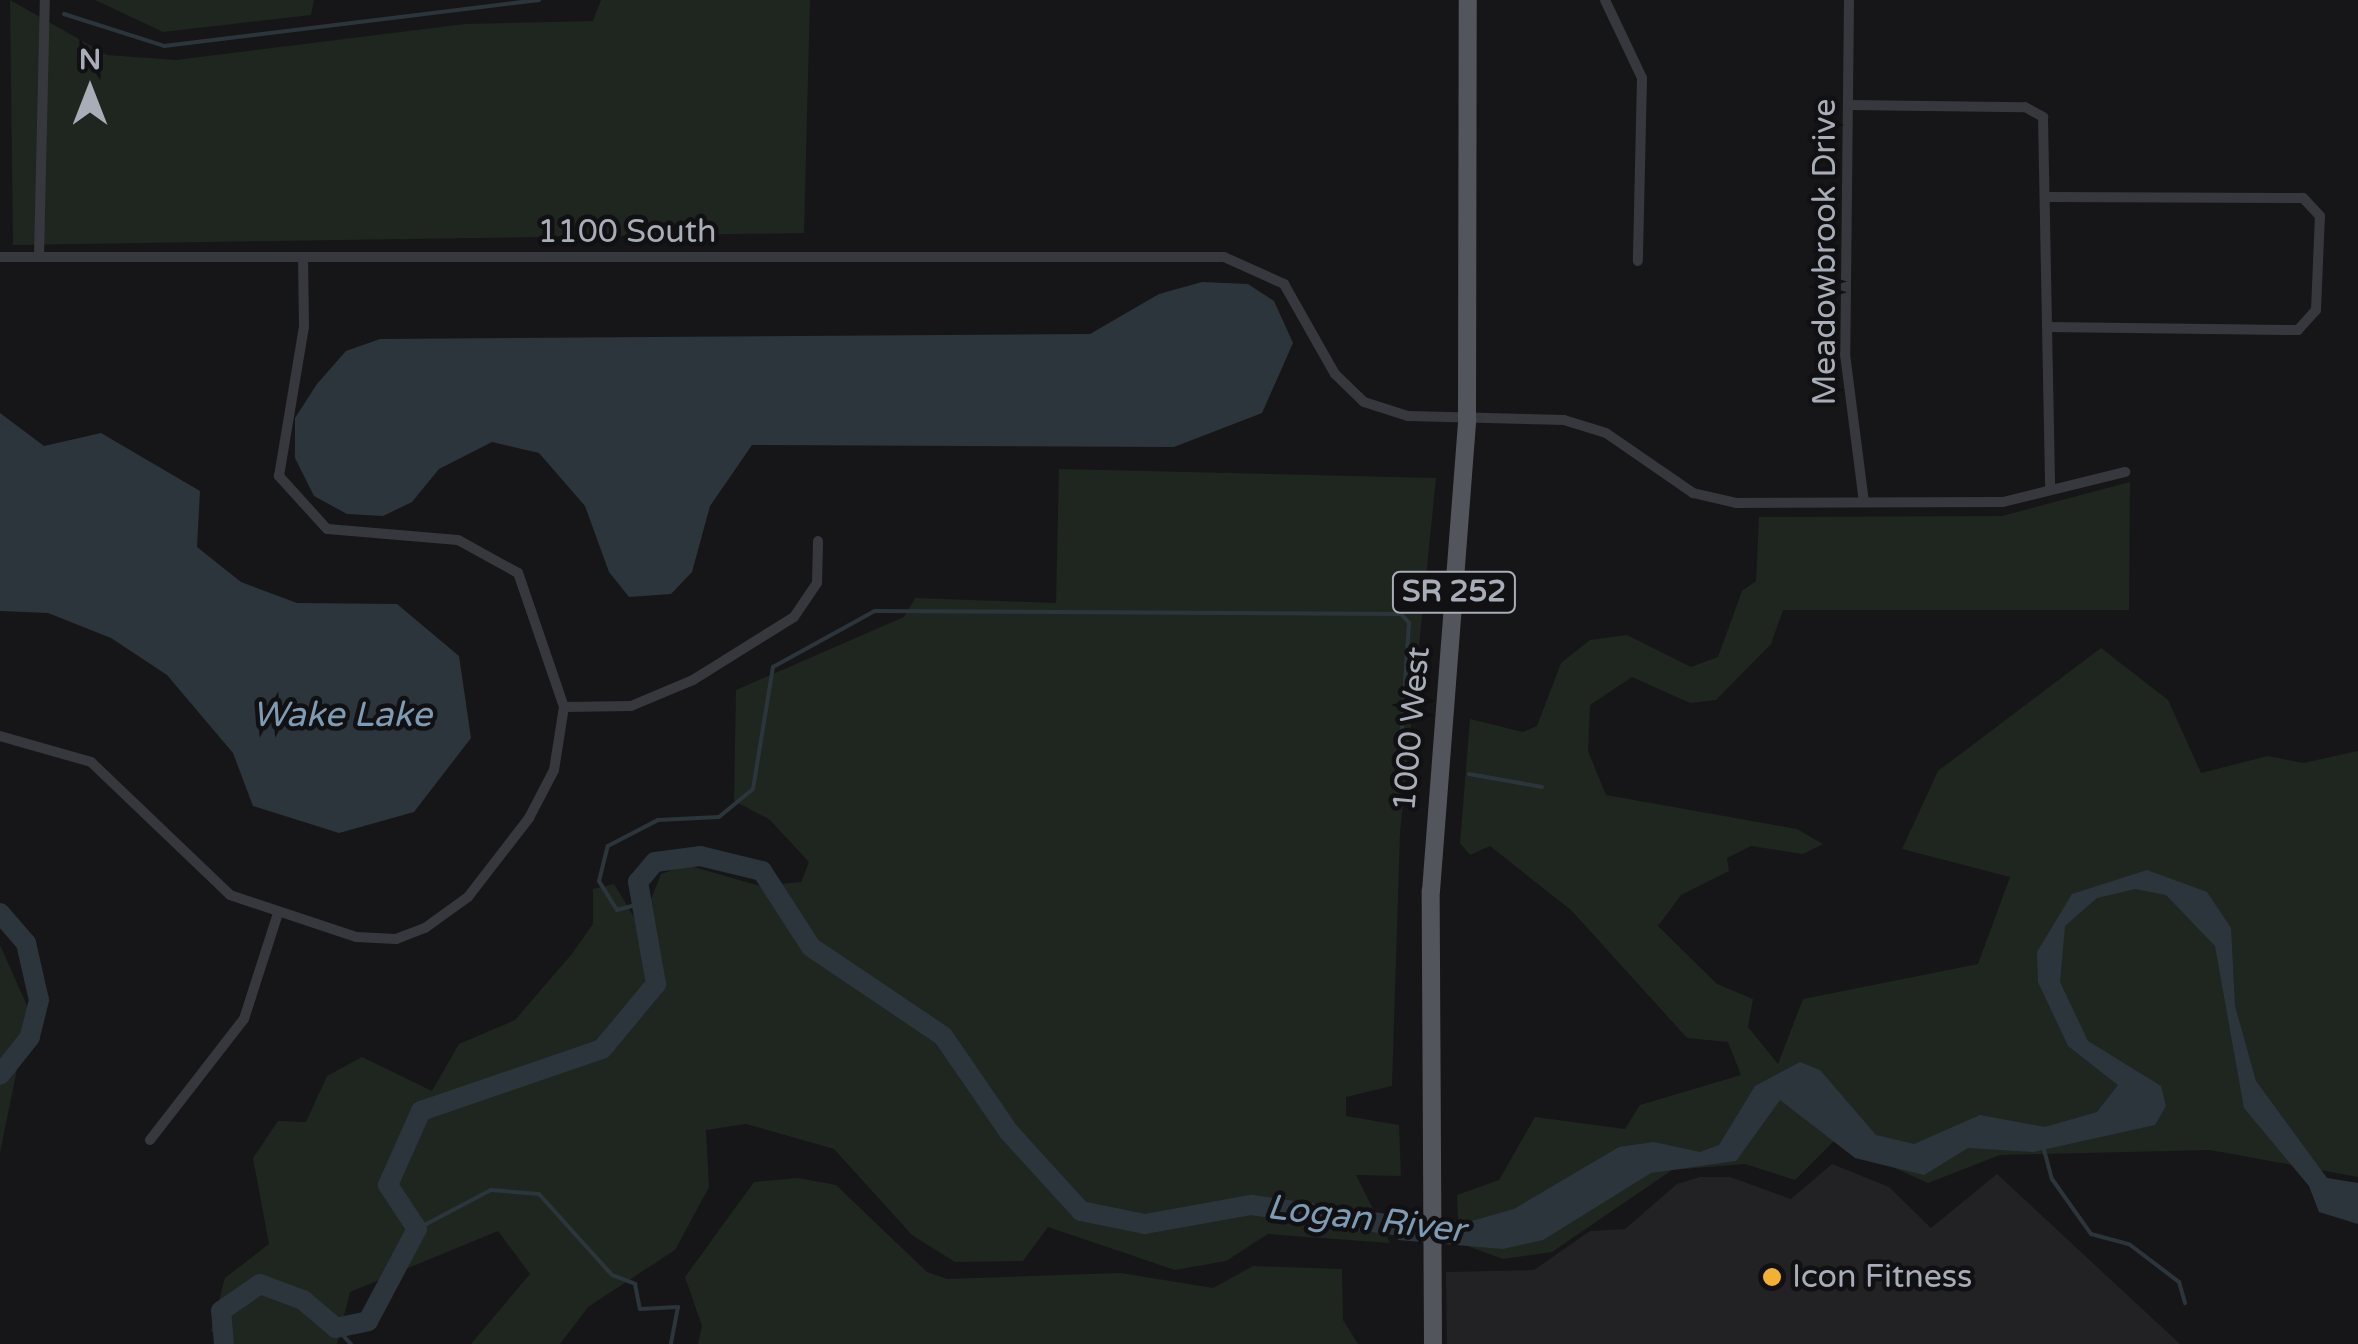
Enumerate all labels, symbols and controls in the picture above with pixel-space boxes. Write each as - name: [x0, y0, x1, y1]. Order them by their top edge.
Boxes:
- north arrow: [40, 40, 140, 140]
- text: N: [79, 43, 101, 77]
- street label: Meadowbrook Drive: [1806, 99, 1844, 405]
- street label: 1100 South: [537, 213, 717, 251]
- road number: SR 252: [1392, 567, 1516, 617]
- street label: 1000 West: [1386, 645, 1438, 813]
- water label: Wake Lake: [252, 694, 432, 736]
- water label: Logan River: [1265, 1186, 1467, 1252]
- place label: Icon Fitness: [1792, 1258, 1972, 1296]
- marker: Icon Fitness: [1761, 1266, 1783, 1288]

